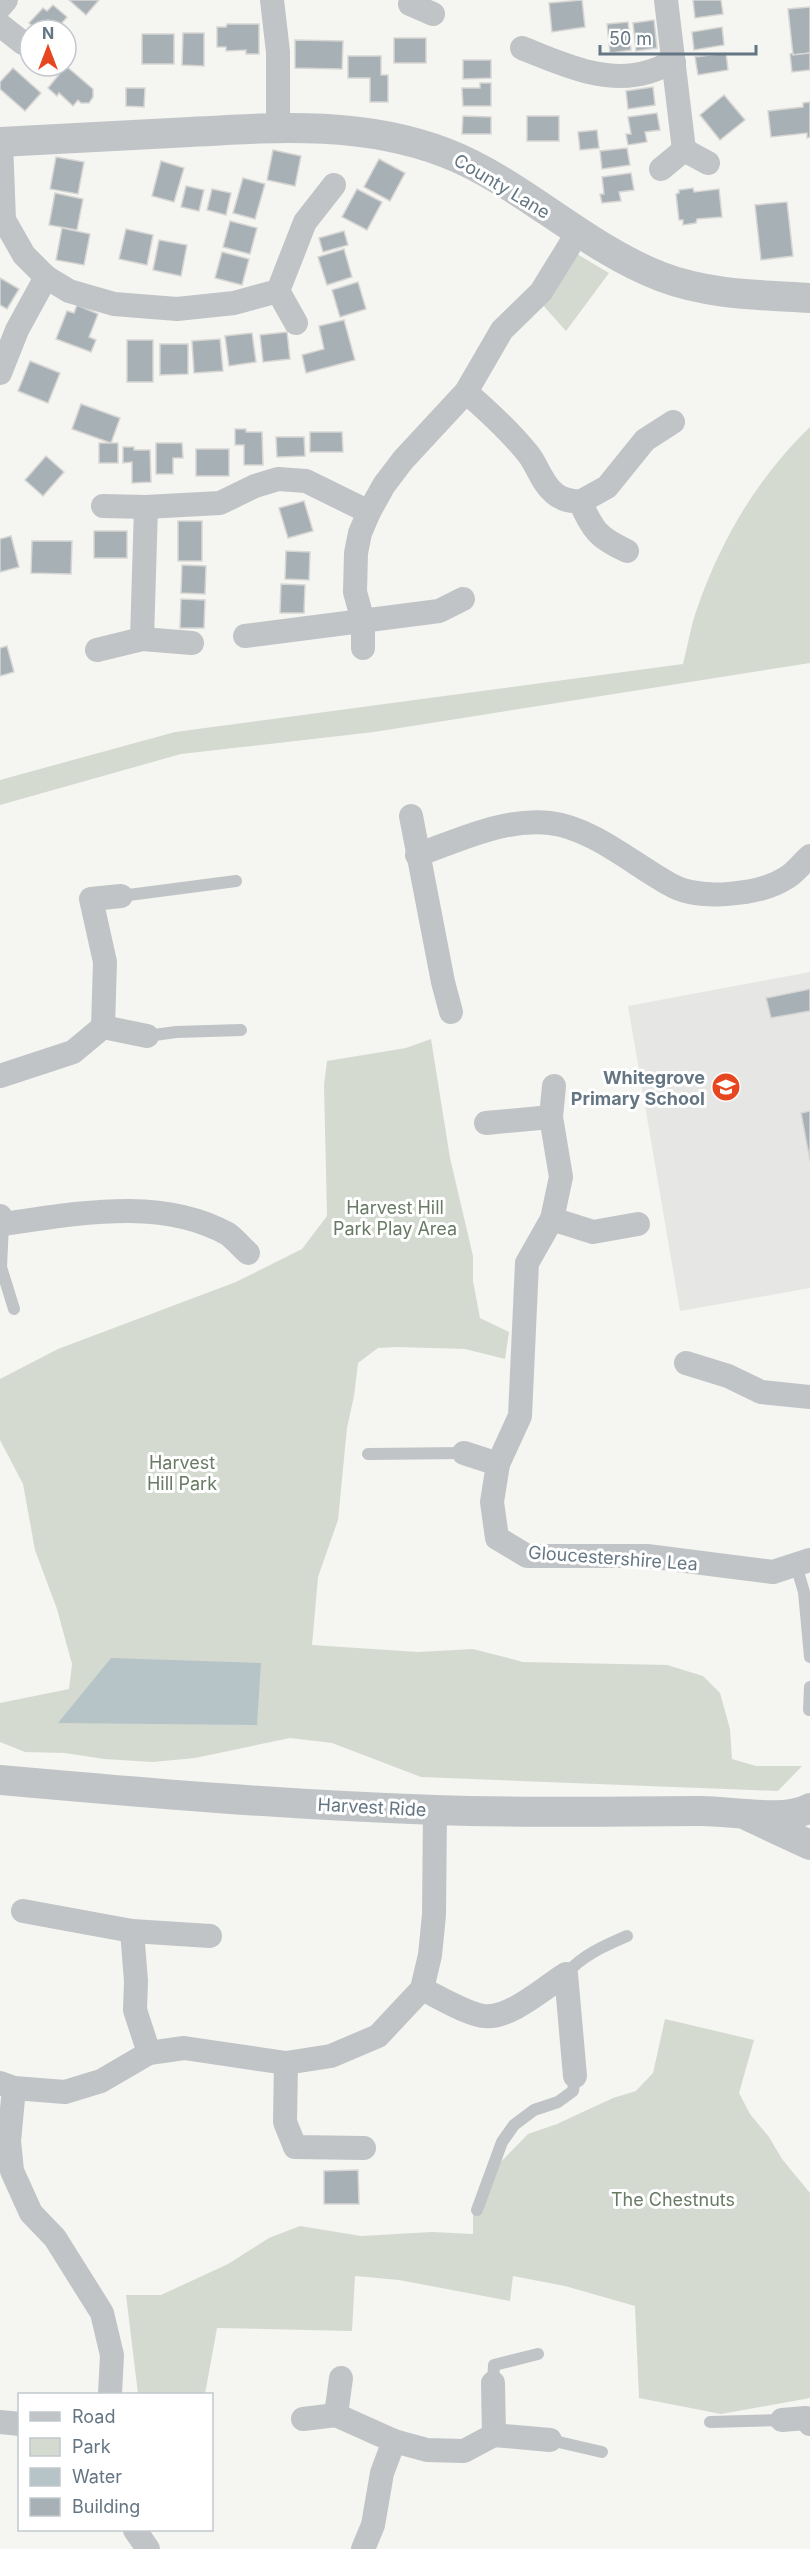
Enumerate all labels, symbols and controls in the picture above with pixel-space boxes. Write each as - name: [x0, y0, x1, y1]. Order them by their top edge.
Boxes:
- north arrow: [18, 18, 78, 78]
- scale bar: [600, 18, 756, 56]
- text: N: [42, 23, 54, 43]
- text: 50 m: [609, 28, 652, 49]
- street label: County Lane: [450, 149, 554, 223]
- place label: Whitegrove Primary School: [571, 1067, 705, 1109]
- school or university icon: Whitegrove Primary School: [710, 1071, 742, 1103]
- park label: Harvest Hill Park Play Area: [333, 1197, 457, 1239]
- park label: Harvest Hill Park: [147, 1452, 217, 1494]
- street label: Gloucestershire Lea: [527, 1542, 699, 1574]
- street label: Harvest Ride: [317, 1794, 427, 1820]
- park label: The Chestnuts: [611, 2189, 735, 2210]
- legend: [18, 2393, 213, 2531]
- text: Road: [72, 2406, 115, 2427]
- text: Park: [72, 2436, 111, 2457]
- text: Water: [72, 2466, 122, 2487]
- text: Building: [72, 2496, 140, 2517]

